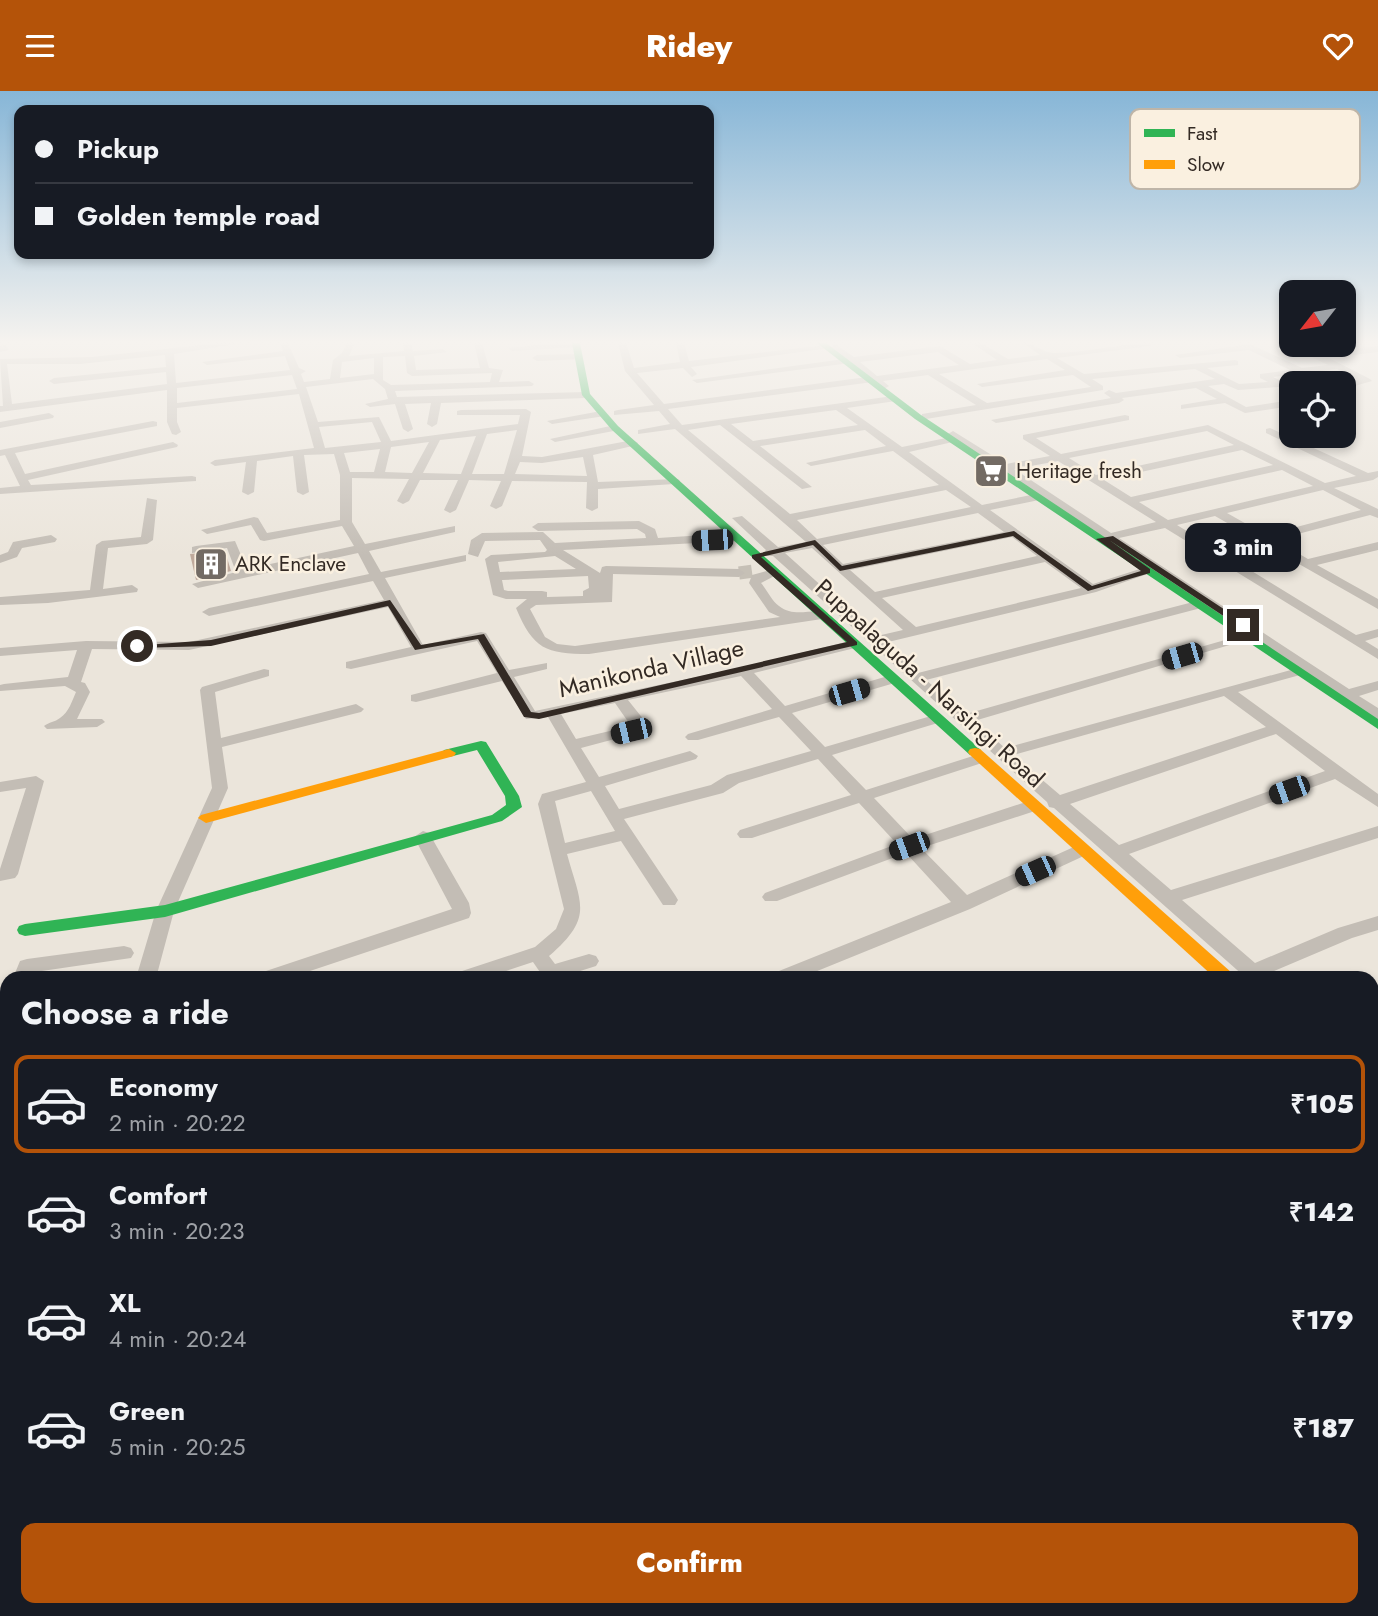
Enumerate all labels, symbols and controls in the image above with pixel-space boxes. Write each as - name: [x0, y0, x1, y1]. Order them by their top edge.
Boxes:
- text: Ridey: [646, 23, 732, 69]
- icon: menu: [21, 27, 59, 65]
- icon: heart: [1319, 27, 1357, 65]
- legend: [1130, 109, 1360, 189]
- text: Fast: [1187, 120, 1218, 147]
- text: Pickup: [77, 130, 159, 168]
- text: Slow: [1187, 151, 1225, 178]
- text: Golden temple road: [77, 197, 320, 235]
- north arrow: [1279, 280, 1356, 357]
- map controls: [1279, 280, 1356, 448]
- button: locate: [1279, 371, 1356, 448]
- supermarket icon: Heritage fresh: [972, 452, 1010, 490]
- place label: Heritage fresh: [1016, 456, 1142, 486]
- callout: 3 min: [1185, 524, 1301, 573]
- car: [691, 528, 734, 552]
- text: 3 min: [1213, 530, 1273, 564]
- building icon: ARK Enclave: [192, 545, 230, 583]
- place label: ARK Enclave: [235, 549, 346, 579]
- street label: Puppalaguda - Narsingi Road: [808, 570, 1052, 796]
- route end: [1227, 609, 1259, 641]
- route start: [121, 630, 153, 662]
- street label: Manikonda Village: [555, 630, 747, 706]
- car: [1159, 640, 1206, 672]
- car: [826, 676, 873, 708]
- car: [609, 716, 654, 746]
- car: [1266, 773, 1313, 807]
- car: [886, 829, 933, 863]
- car: [1012, 853, 1059, 889]
- text: Choose a ride: [21, 990, 229, 1036]
- text: Economy: [109, 1068, 218, 1106]
- icon: car: [25, 1073, 88, 1136]
- text: ₹105: [1290, 1085, 1354, 1123]
- text: 2 min · 20:22: [109, 1106, 246, 1140]
- text: Comfort: [109, 1176, 207, 1214]
- icon: car: [25, 1181, 88, 1244]
- text: ₹142: [1289, 1193, 1354, 1231]
- text: 3 min · 20:23: [109, 1214, 245, 1248]
- text: XL: [109, 1284, 141, 1322]
- icon: car: [25, 1289, 88, 1352]
- text: ₹179: [1291, 1301, 1354, 1339]
- text: 4 min · 20:24: [109, 1322, 246, 1356]
- text: Green: [109, 1392, 185, 1430]
- icon: car: [25, 1397, 88, 1460]
- text: ₹187: [1293, 1409, 1354, 1447]
- text: 5 min · 20:25: [109, 1430, 245, 1464]
- button: Confirm: [21, 1523, 1358, 1603]

